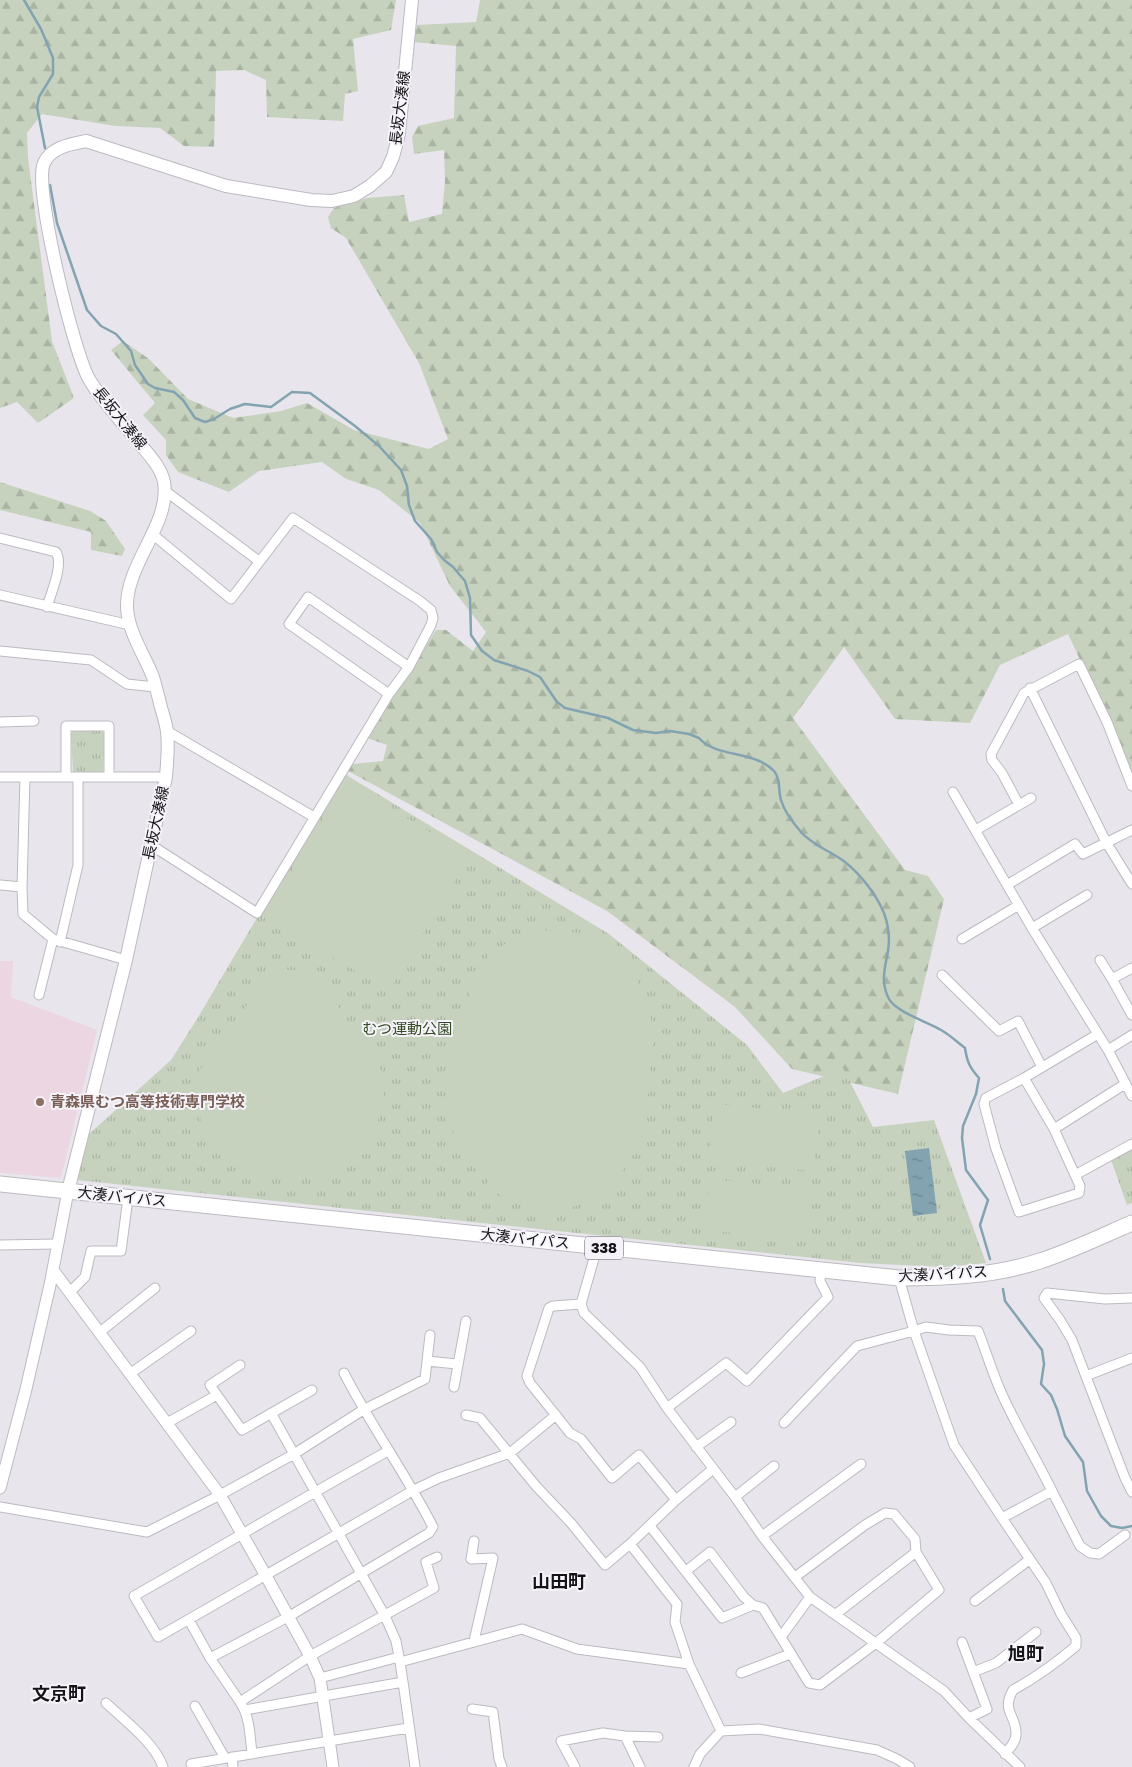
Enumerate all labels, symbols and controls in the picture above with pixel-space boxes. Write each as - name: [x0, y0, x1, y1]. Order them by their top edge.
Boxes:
- street label: 長坂大湊線: [386, 70, 413, 146]
- street label: 長坂大湊線: [90, 383, 151, 452]
- street label: 長坂大湊線: [138, 784, 172, 861]
- park label: むつ運動公園: [362, 1019, 452, 1037]
- place label: 青森県むつ高等技術専門学校: [50, 1092, 245, 1110]
- marker: 青森県むつ高等技術専門学校: [34, 1096, 46, 1108]
- street label: 大湊バイパス: [77, 1182, 168, 1210]
- street label: 大湊バイパス: [480, 1224, 571, 1252]
- road number: 338: [585, 1236, 623, 1260]
- street label: 大湊バイパス: [898, 1262, 988, 1284]
- district label: 山田町: [532, 1570, 586, 1592]
- district label: 旭町: [1008, 1642, 1044, 1664]
- district label: 文京町: [32, 1682, 86, 1704]

